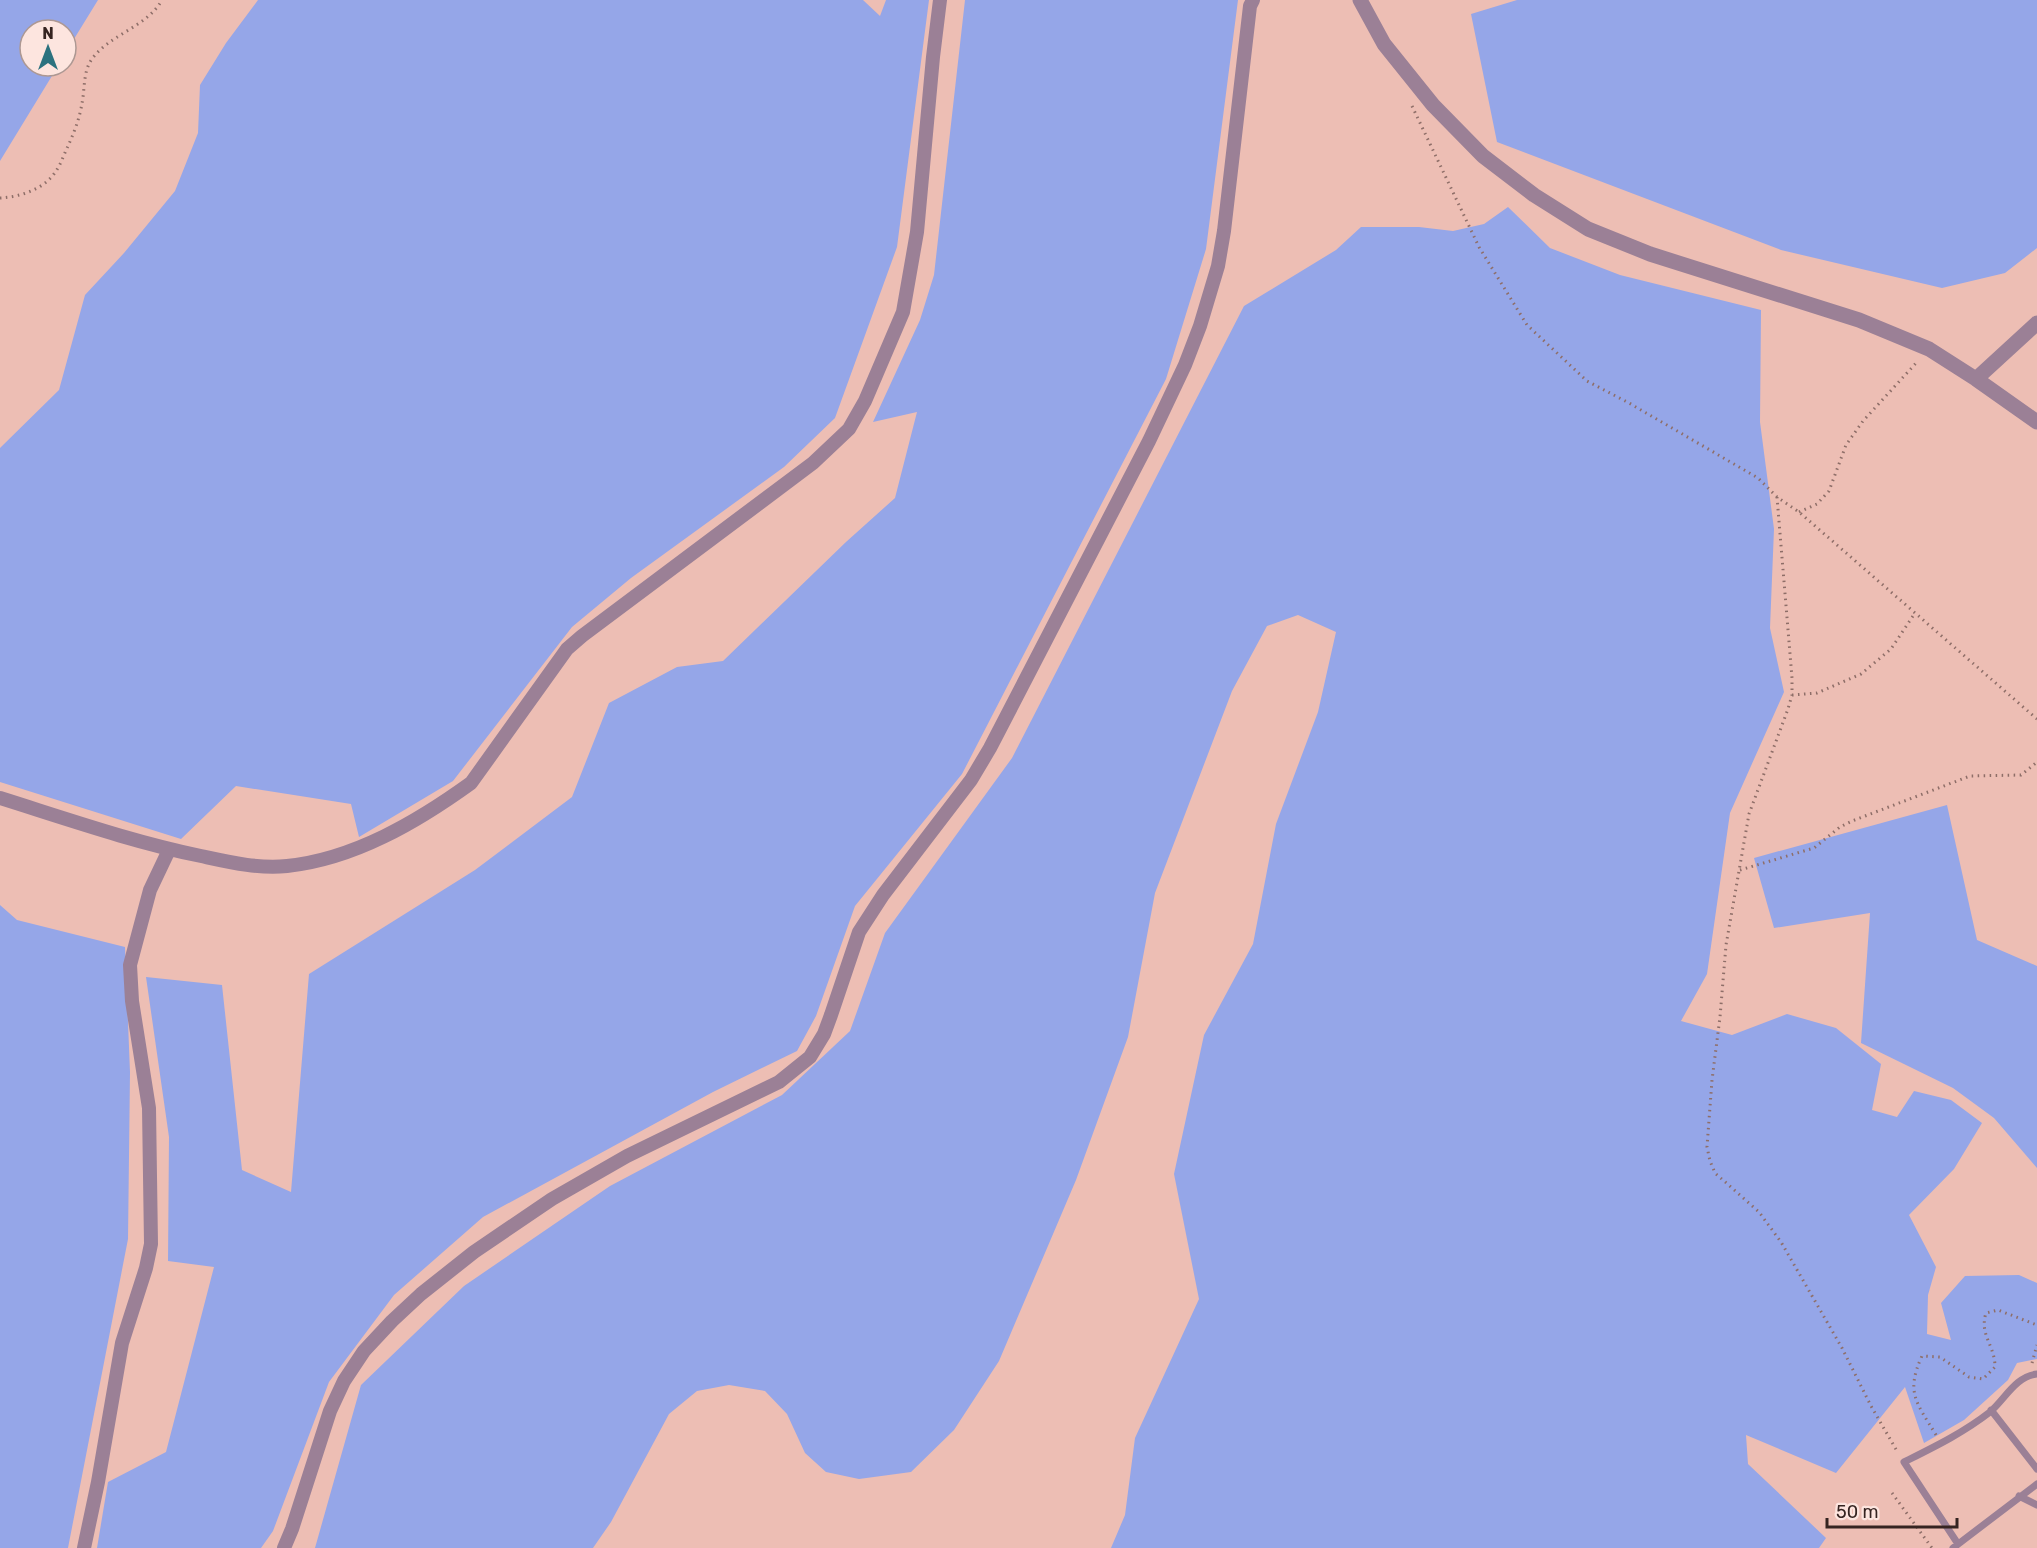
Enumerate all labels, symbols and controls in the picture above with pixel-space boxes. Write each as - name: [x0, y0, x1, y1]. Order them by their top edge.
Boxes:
- north arrow: [18, 18, 78, 78]
- text: N: [42, 24, 54, 43]
- scale bar: [1827, 1491, 1958, 1529]
- text: 50 m: [1836, 1501, 1879, 1523]

